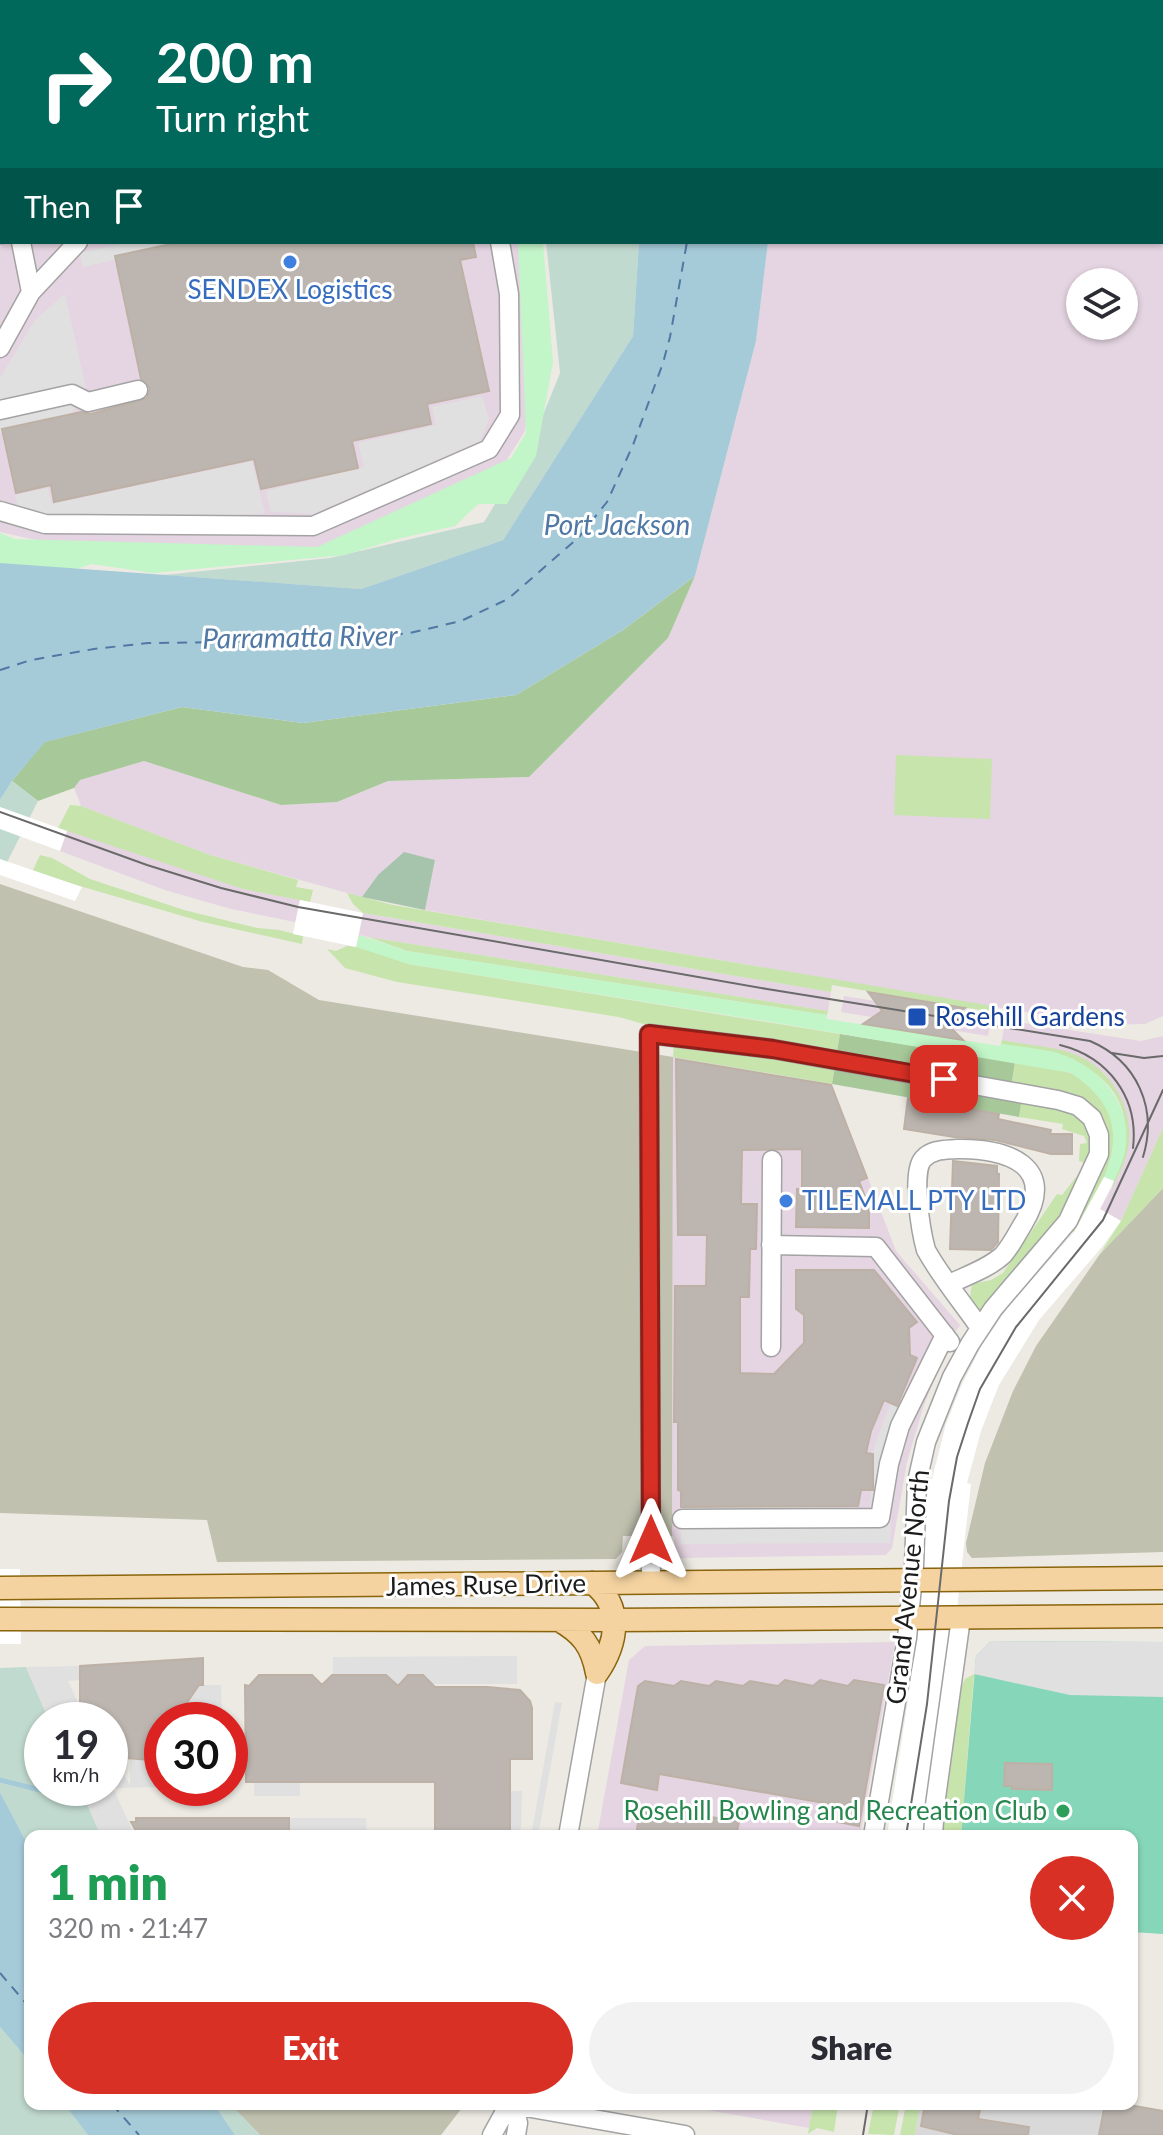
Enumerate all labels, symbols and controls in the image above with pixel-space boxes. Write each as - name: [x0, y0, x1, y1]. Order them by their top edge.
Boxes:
- text: 200 m: [156, 28, 314, 95]
- icon: right: [24, 32, 128, 136]
- text: Turn right: [156, 96, 309, 140]
- icon: arrive: [107, 184, 151, 228]
- text: Then: [24, 188, 91, 224]
- marker: SENDEX Logistics: [281, 253, 299, 271]
- map controls: [1066, 268, 1138, 340]
- button: layers: [1066, 268, 1138, 340]
- place label: SENDEX Logistics: [187, 273, 393, 305]
- water label: Port Jackson: [544, 507, 690, 541]
- water label: Parramatta River: [202, 617, 398, 655]
- place label: Rosehill Gardens: [935, 1000, 1125, 1032]
- marker: Rosehill Gardens: [906, 1006, 928, 1028]
- pin: [910, 1045, 978, 1113]
- icon: arrive: [922, 1057, 966, 1101]
- place label: TILEMALL PTY LTD: [802, 1184, 1026, 1216]
- marker: TILEMALL PTY LTD: [777, 1192, 795, 1210]
- street label: Grand Avenue North: [879, 1468, 935, 1706]
- position arrow: [609, 1498, 693, 1582]
- street label: James Ruse Drive: [386, 1566, 586, 1602]
- speed limit sign: 30: [144, 1702, 248, 1806]
- text: 19: [53, 1720, 99, 1768]
- text: km/h: [53, 1762, 99, 1786]
- place label: Rosehill Bowling and Recreation Club: [623, 1794, 1047, 1826]
- marker: Rosehill Bowling and Recreation Club: [1054, 1802, 1072, 1820]
- text: 1 min: [48, 1853, 168, 1910]
- button: close: [1030, 1856, 1114, 1940]
- text: 320 m · 21:47: [48, 1912, 208, 1944]
- button: Exit: [48, 2002, 573, 2094]
- button: Share: [589, 2002, 1114, 2094]

